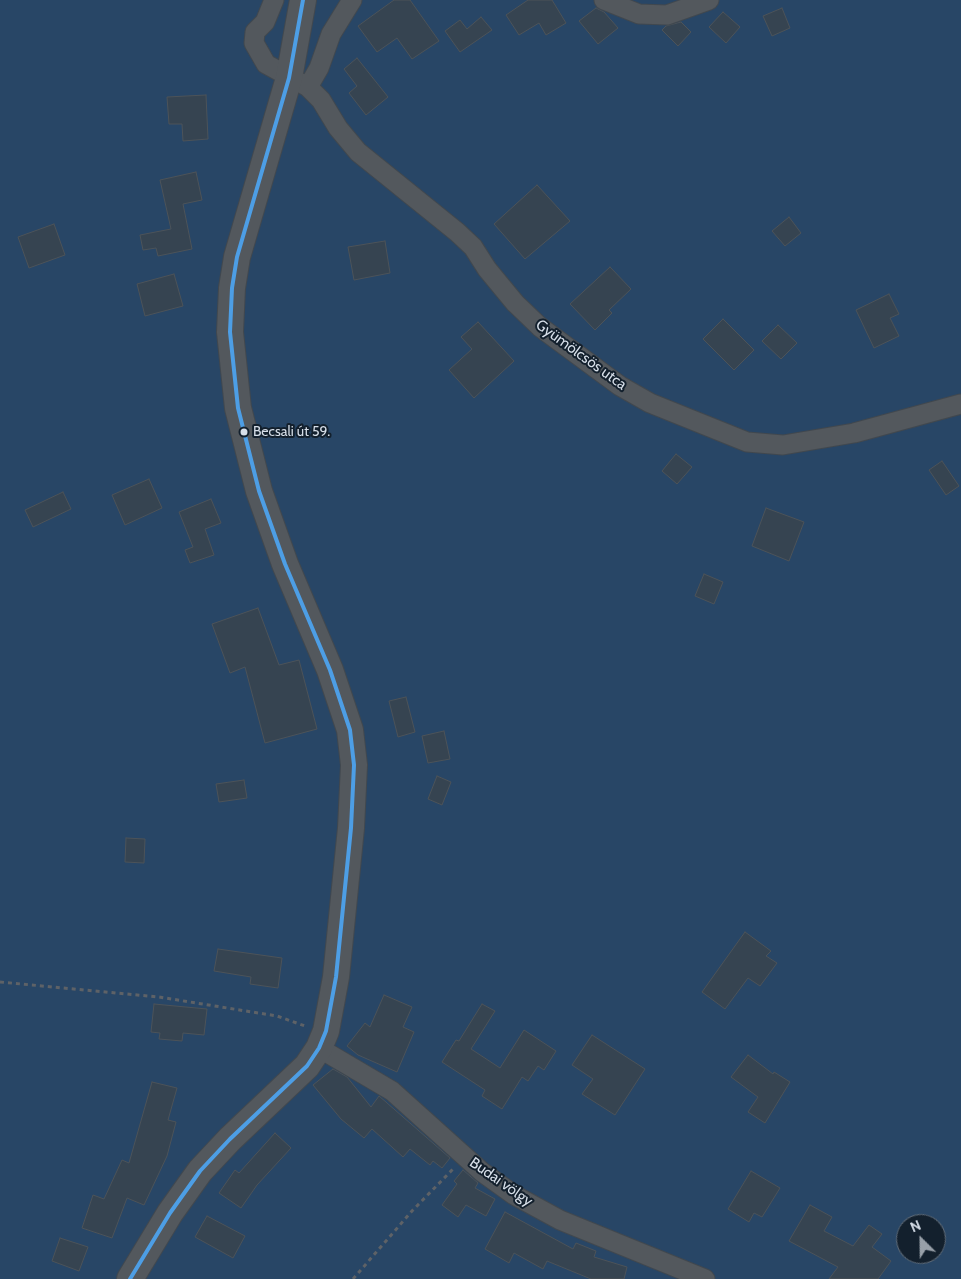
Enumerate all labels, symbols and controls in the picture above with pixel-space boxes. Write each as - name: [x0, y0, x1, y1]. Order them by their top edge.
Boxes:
- street label: Gyümölcsös utca: [532, 316, 630, 394]
- place label: Becsali út 59.: [253, 424, 330, 440]
- marker: Becsali út 59.: [239, 427, 249, 437]
- street label: Budai völgy: [466, 1154, 536, 1210]
- north arrow: [896, 1214, 946, 1264]
- text: N: [907, 1216, 924, 1236]

